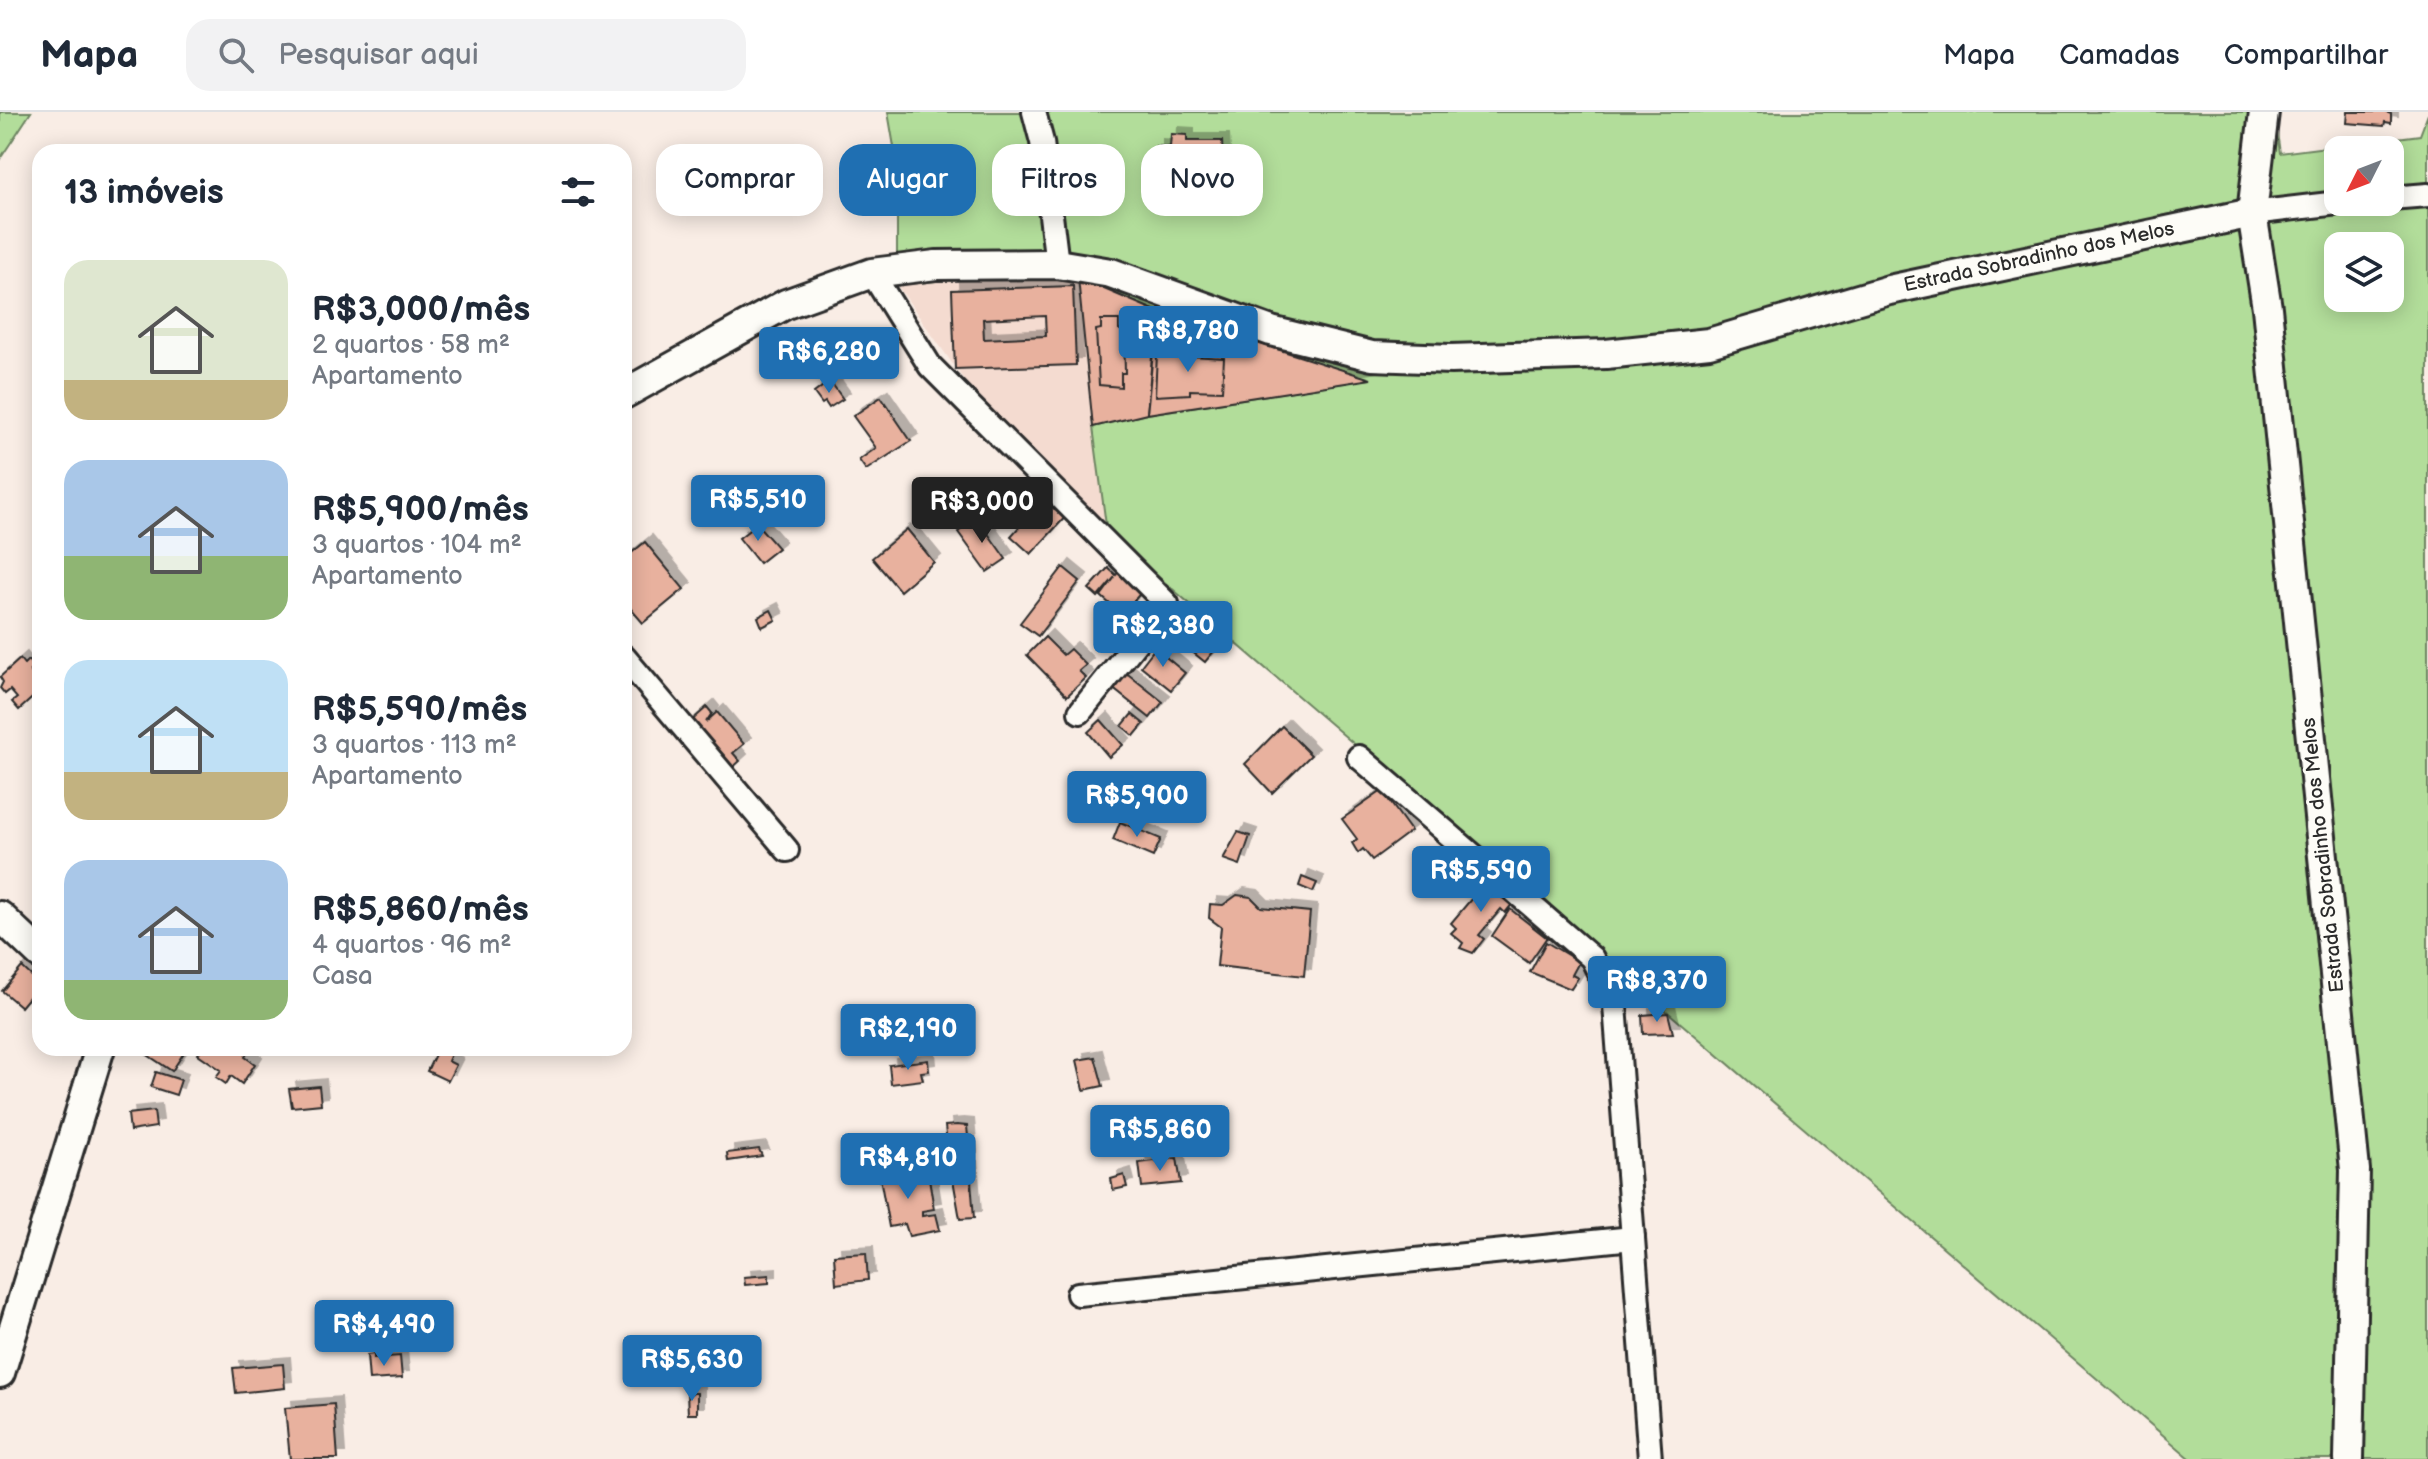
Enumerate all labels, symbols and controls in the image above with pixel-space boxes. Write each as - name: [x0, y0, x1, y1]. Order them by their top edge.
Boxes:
- search box: [186, 19, 746, 91]
- text: Mapa: [40, 33, 138, 78]
- icon: search: [214, 33, 258, 77]
- text: Pesquisar aqui: [278, 37, 479, 73]
- text: Mapa: [1943, 39, 2015, 72]
- text: Camadas: [2059, 39, 2180, 72]
- text: Compartilhar: [2224, 39, 2388, 72]
- north arrow: [2324, 136, 2404, 216]
- map controls: [2324, 136, 2404, 312]
- chip: Comprar: [656, 144, 823, 216]
- chip: Alugar: [839, 144, 976, 216]
- chip: Filtros: [992, 144, 1125, 216]
- chip: Novo: [1141, 144, 1263, 216]
- icon: filters: [556, 170, 600, 214]
- text: 13 imóveis: [64, 172, 224, 213]
- street label: Estrada Sobradinho dos Melos: [1901, 217, 2177, 297]
- button: layers: [2324, 232, 2404, 312]
- text: R$3,000/mês: [312, 289, 530, 330]
- icon: home: [128, 292, 224, 388]
- pin: R$8,780: [1114, 306, 1262, 374]
- text: R$8,780: [1137, 316, 1239, 347]
- pin: R$6,280: [755, 327, 903, 395]
- text: 2 quartos · 58 m²: [312, 330, 510, 361]
- text: R$6,280: [777, 337, 881, 368]
- text: Apartamento: [312, 361, 463, 392]
- pin: R$5,510: [684, 475, 832, 543]
- pin: R$3,000: [908, 477, 1056, 545]
- text: R$5,510: [709, 485, 807, 516]
- text: R$3,000: [930, 487, 1034, 518]
- text: R$5,900/mês: [312, 489, 529, 530]
- icon: home: [128, 492, 224, 588]
- text: 3 quartos · 104 m²: [312, 530, 522, 561]
- text: Apartamento: [312, 561, 463, 592]
- pin: R$2,380: [1089, 601, 1237, 669]
- text: R$2,380: [1111, 611, 1215, 642]
- text: R$5,590/mês: [312, 689, 527, 730]
- icon: home: [128, 692, 224, 788]
- street label: Estrada Sobradinho dos Melos: [2297, 716, 2349, 994]
- text: 3 quartos · 113 m²: [312, 730, 517, 761]
- text: Apartamento: [312, 761, 463, 792]
- pin: R$5,900: [1063, 771, 1211, 839]
- text: R$5,900: [1085, 781, 1189, 812]
- pin: R$5,590: [1407, 846, 1555, 914]
- text: R$5,590: [1430, 856, 1532, 887]
- text: R$5,860/mês: [312, 889, 529, 930]
- icon: home: [128, 892, 224, 988]
- text: 4 quartos · 96 m²: [312, 930, 511, 961]
- pin: R$8,370: [1583, 956, 1731, 1024]
- text: Casa: [312, 961, 373, 992]
- text: R$8,370: [1606, 966, 1708, 997]
- pin: R$2,190: [834, 1004, 982, 1072]
- text: R$2,190: [859, 1014, 957, 1045]
- pin: R$5,860: [1086, 1105, 1234, 1173]
- text: R$5,860: [1108, 1115, 1212, 1146]
- pin: R$4,810: [834, 1133, 982, 1201]
- text: R$4,810: [859, 1143, 957, 1174]
- pin: R$4,490: [310, 1300, 458, 1368]
- text: R$4,490: [333, 1310, 435, 1341]
- pin: R$5,630: [618, 1335, 766, 1403]
- text: R$5,630: [641, 1345, 743, 1376]

